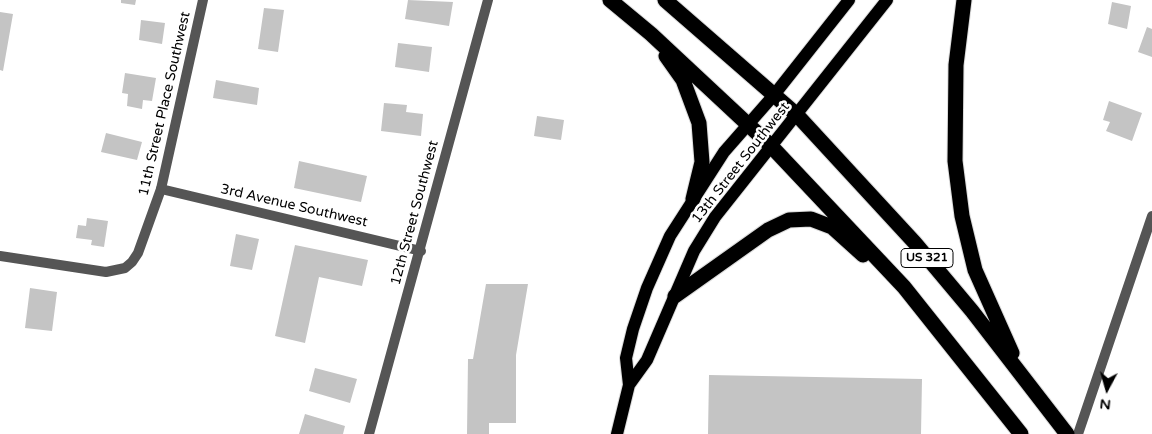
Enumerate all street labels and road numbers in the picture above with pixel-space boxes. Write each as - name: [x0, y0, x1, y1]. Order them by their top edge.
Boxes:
- street label: 11th Street Place Southwest: [136, 10, 194, 198]
- street label: 13th Street Southwest: [688, 99, 794, 227]
- street label: 12th Street Southwest: [388, 139, 442, 287]
- street label: 3rd Avenue Southwest: [219, 181, 369, 231]
- road number: US 321: [901, 248, 953, 268]

